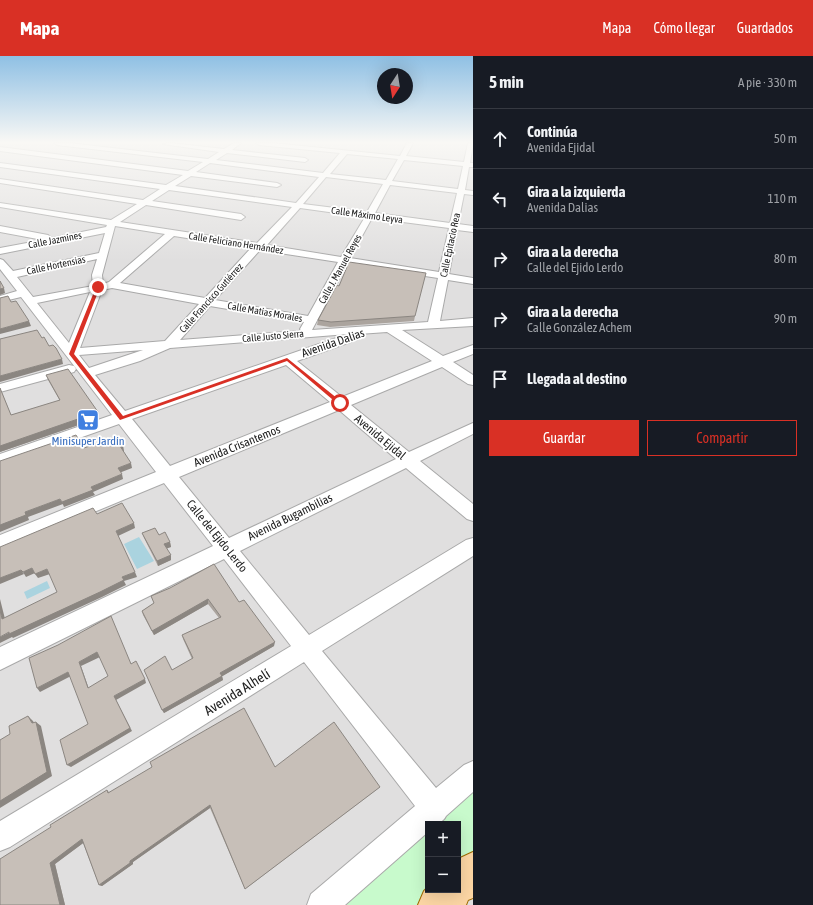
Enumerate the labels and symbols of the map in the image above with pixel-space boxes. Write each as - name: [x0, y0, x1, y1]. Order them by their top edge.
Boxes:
- north arrow: [377, 68, 413, 104]
- street label: Calle Máximo Leyva: [330, 205, 404, 226]
- street label: Calle Epitacio Rea: [438, 212, 462, 278]
- street label: Calle Jazmínes: [27, 229, 83, 251]
- street label: Calle Feliciano Hernández: [188, 230, 285, 256]
- street label: Calle J. Manuel Reyes: [316, 232, 364, 306]
- street label: Calle Hortensias: [26, 253, 87, 277]
- street label: Calle Francisco Gutiérrez: [177, 261, 245, 335]
- route end: [89, 278, 107, 296]
- street label: Calle Matías Morales: [227, 300, 304, 324]
- street label: Avenida Dalias: [300, 326, 366, 360]
- street label: Calle Justo Sierra: [242, 328, 305, 344]
- route start: [331, 394, 349, 412]
- supermarket icon: Minisuper Jardín: [75, 407, 101, 433]
- street label: Avenida Ejidal: [351, 411, 409, 463]
- street label: Avenida Crisantemos: [192, 422, 282, 470]
- place label: Minisuper Jardín: [52, 434, 124, 448]
- street label: Avenida Bugambilias: [245, 490, 335, 544]
- street label: Calle del Ejido Lerdo: [184, 497, 251, 575]
- street label: Avenida Alhelí: [201, 665, 273, 719]

